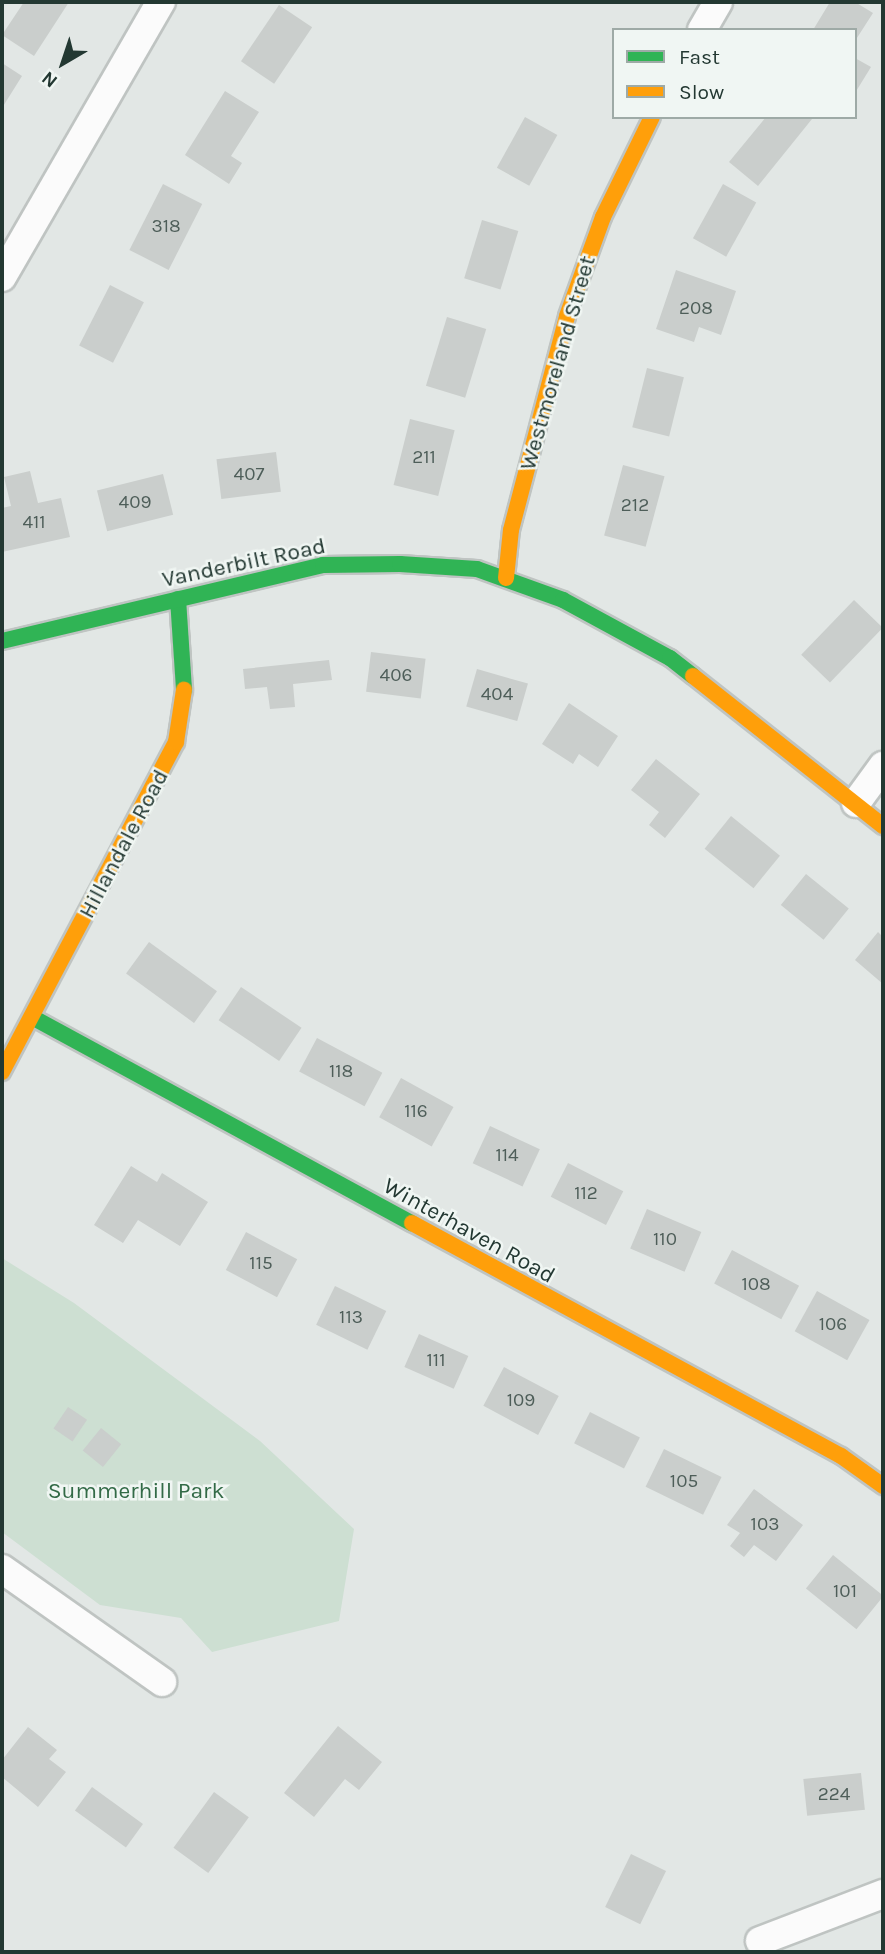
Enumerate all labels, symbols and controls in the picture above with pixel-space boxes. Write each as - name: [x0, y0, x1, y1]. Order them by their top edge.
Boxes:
- north arrow: [28, 28, 98, 98]
- legend: [612, 28, 857, 119]
- text: Fast: [679, 45, 720, 69]
- text: N: [38, 66, 62, 92]
- text: Slow: [679, 80, 724, 104]
- house number: 318: [151, 216, 181, 238]
- street label: Westmoreland Street: [514, 253, 602, 473]
- house number: 208: [679, 298, 713, 320]
- house number: 211: [412, 447, 436, 469]
- house number: 407: [234, 464, 264, 486]
- house number: 409: [119, 492, 151, 514]
- house number: 212: [621, 495, 649, 517]
- house number: 411: [22, 512, 46, 534]
- street label: Vanderbilt Road: [160, 532, 328, 594]
- house number: 406: [380, 665, 412, 687]
- house number: 404: [481, 684, 513, 706]
- street label: Hillandale Road: [73, 765, 175, 923]
- house number: 118: [329, 1061, 353, 1083]
- house number: 116: [404, 1101, 428, 1123]
- house number: 114: [495, 1145, 519, 1167]
- street label: Winterhaven Road: [378, 1172, 560, 1290]
- house number: 112: [574, 1183, 598, 1205]
- house number: 110: [653, 1229, 677, 1251]
- house number: 115: [249, 1253, 273, 1275]
- house number: 108: [741, 1274, 771, 1296]
- house number: 113: [339, 1307, 363, 1329]
- house number: 106: [819, 1314, 847, 1336]
- house number: 111: [427, 1350, 445, 1372]
- house number: 109: [507, 1390, 535, 1412]
- house number: 105: [670, 1471, 698, 1493]
- park label: Summerhill Park: [48, 1477, 224, 1505]
- house number: 103: [751, 1514, 779, 1536]
- house number: 101: [833, 1581, 857, 1603]
- house number: 224: [818, 1784, 850, 1806]

